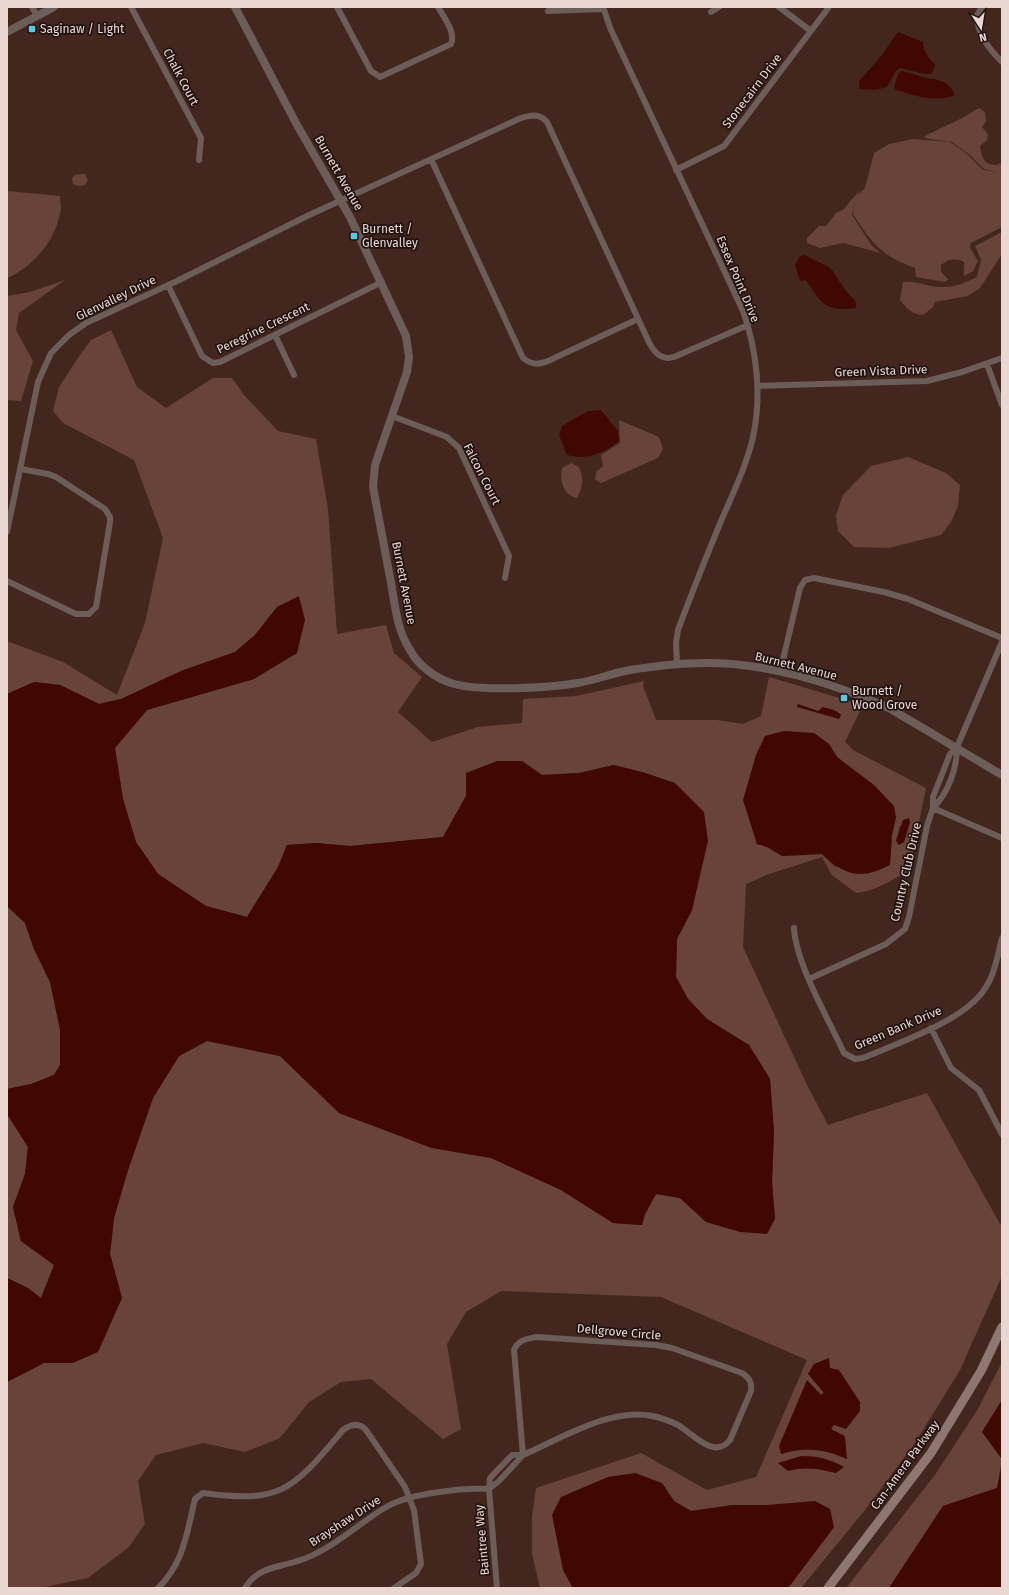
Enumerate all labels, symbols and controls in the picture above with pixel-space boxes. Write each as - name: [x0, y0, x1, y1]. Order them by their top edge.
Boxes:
- north arrow: [961, 8, 1001, 48]
- place label: Saginaw / Light: [40, 22, 125, 36]
- marker: Saginaw / Light: [27, 24, 37, 34]
- text: N: [978, 30, 988, 44]
- street label: Chalk Court: [160, 46, 202, 108]
- street label: Stonecairn Drive: [719, 51, 785, 131]
- street label: Burnett Avenue: [312, 133, 366, 213]
- place label: Burnett / Glenvalley: [362, 222, 418, 250]
- marker: Burnett / Glenvalley: [349, 231, 359, 241]
- street label: Essex Point Drive: [713, 234, 763, 324]
- street label: Glenvalley Drive: [74, 273, 158, 323]
- street label: Peregrine Crescent: [214, 299, 312, 357]
- street label: Green Vista Drive: [834, 362, 928, 380]
- street label: Falcon Court: [461, 441, 504, 508]
- street label: Burnett Avenue: [389, 540, 419, 626]
- street label: Burnett Avenue: [753, 649, 839, 683]
- place label: Burnett / Wood Grove: [852, 684, 917, 712]
- marker: Burnett / Wood Grove: [839, 693, 849, 703]
- street label: Country Club Drive: [888, 821, 924, 923]
- street label: Green Bank Drive: [852, 1003, 944, 1053]
- street label: Dellgrove Circle: [576, 1321, 662, 1343]
- street label: Can-Amera Parkway: [868, 1418, 942, 1512]
- street label: Brayshaw Drive: [307, 1493, 383, 1549]
- street label: Baintree Way: [472, 1504, 492, 1576]

